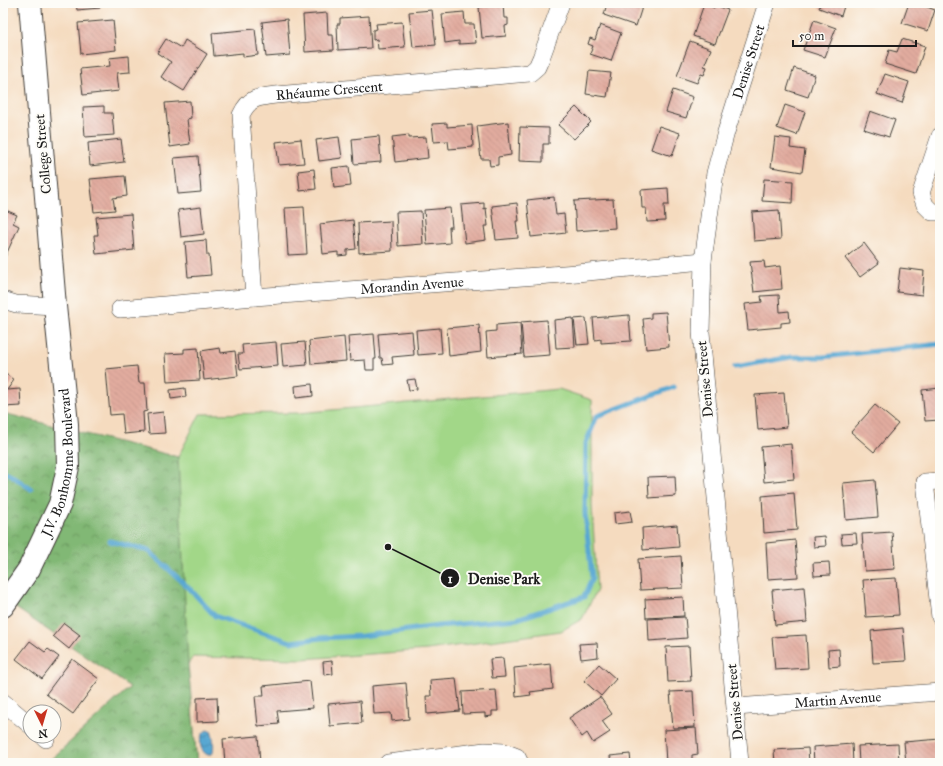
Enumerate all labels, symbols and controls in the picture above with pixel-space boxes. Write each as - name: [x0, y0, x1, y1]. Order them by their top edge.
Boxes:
- street label: Denise Street: [729, 22, 768, 101]
- scale bar: [793, 22, 916, 48]
- text: 50 m: [799, 29, 824, 43]
- street label: Rhéaume Crescent: [275, 77, 383, 103]
- street label: College Street: [31, 113, 55, 195]
- street label: Morandin Avenue: [360, 273, 465, 298]
- street label: Denise Street: [693, 340, 717, 418]
- street label: J.V. Bonhomme Boulevard: [36, 388, 77, 542]
- callout: Denise Park: [440, 565, 548, 592]
- text: Denise Park: [468, 570, 541, 588]
- text: 1: [448, 572, 453, 586]
- street label: Denise Street: [723, 663, 747, 741]
- street label: Martin Avenue: [794, 688, 882, 711]
- north arrow: [22, 704, 62, 744]
- text: N: [37, 727, 48, 740]

